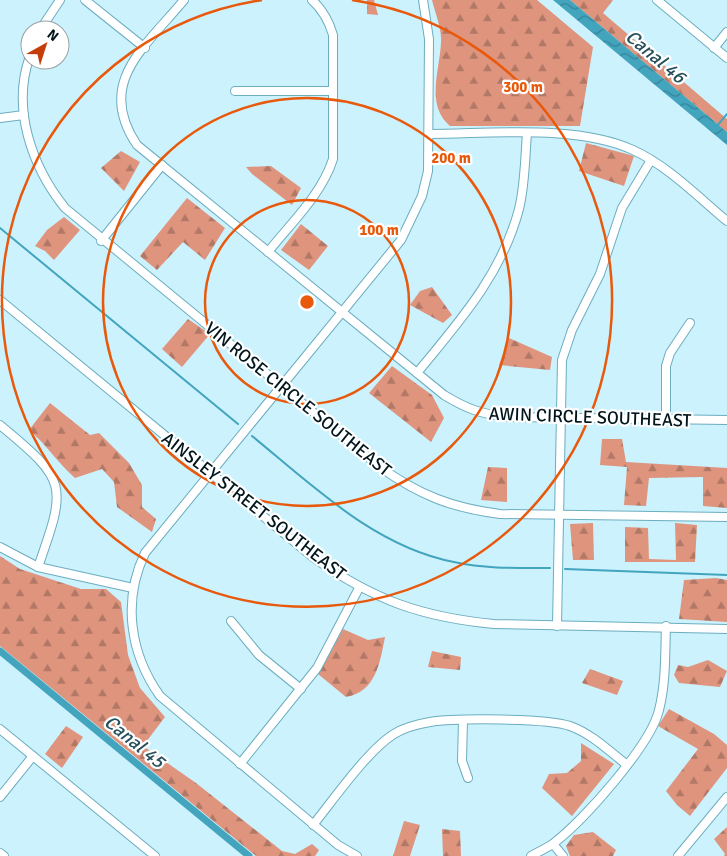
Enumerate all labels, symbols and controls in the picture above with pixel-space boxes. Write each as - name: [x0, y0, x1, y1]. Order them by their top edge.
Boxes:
- north arrow: [20, 20, 70, 70]
- water label: Canal 46: [620, 25, 692, 90]
- text: N: [44, 26, 62, 45]
- text: 300 m: [503, 78, 543, 96]
- text: 200 m: [431, 149, 471, 167]
- text: 100 m: [359, 221, 399, 239]
- centre of rings: [298, 293, 316, 311]
- street label: VIN ROSE CIRCLE SOUTHEAST: [200, 317, 396, 481]
- street label: AWIN CIRCLE SOUTHEAST: [488, 402, 692, 432]
- street label: AINSLEY STREET SOUTHEAST: [158, 427, 351, 585]
- water label: Canal 45: [99, 710, 171, 775]

